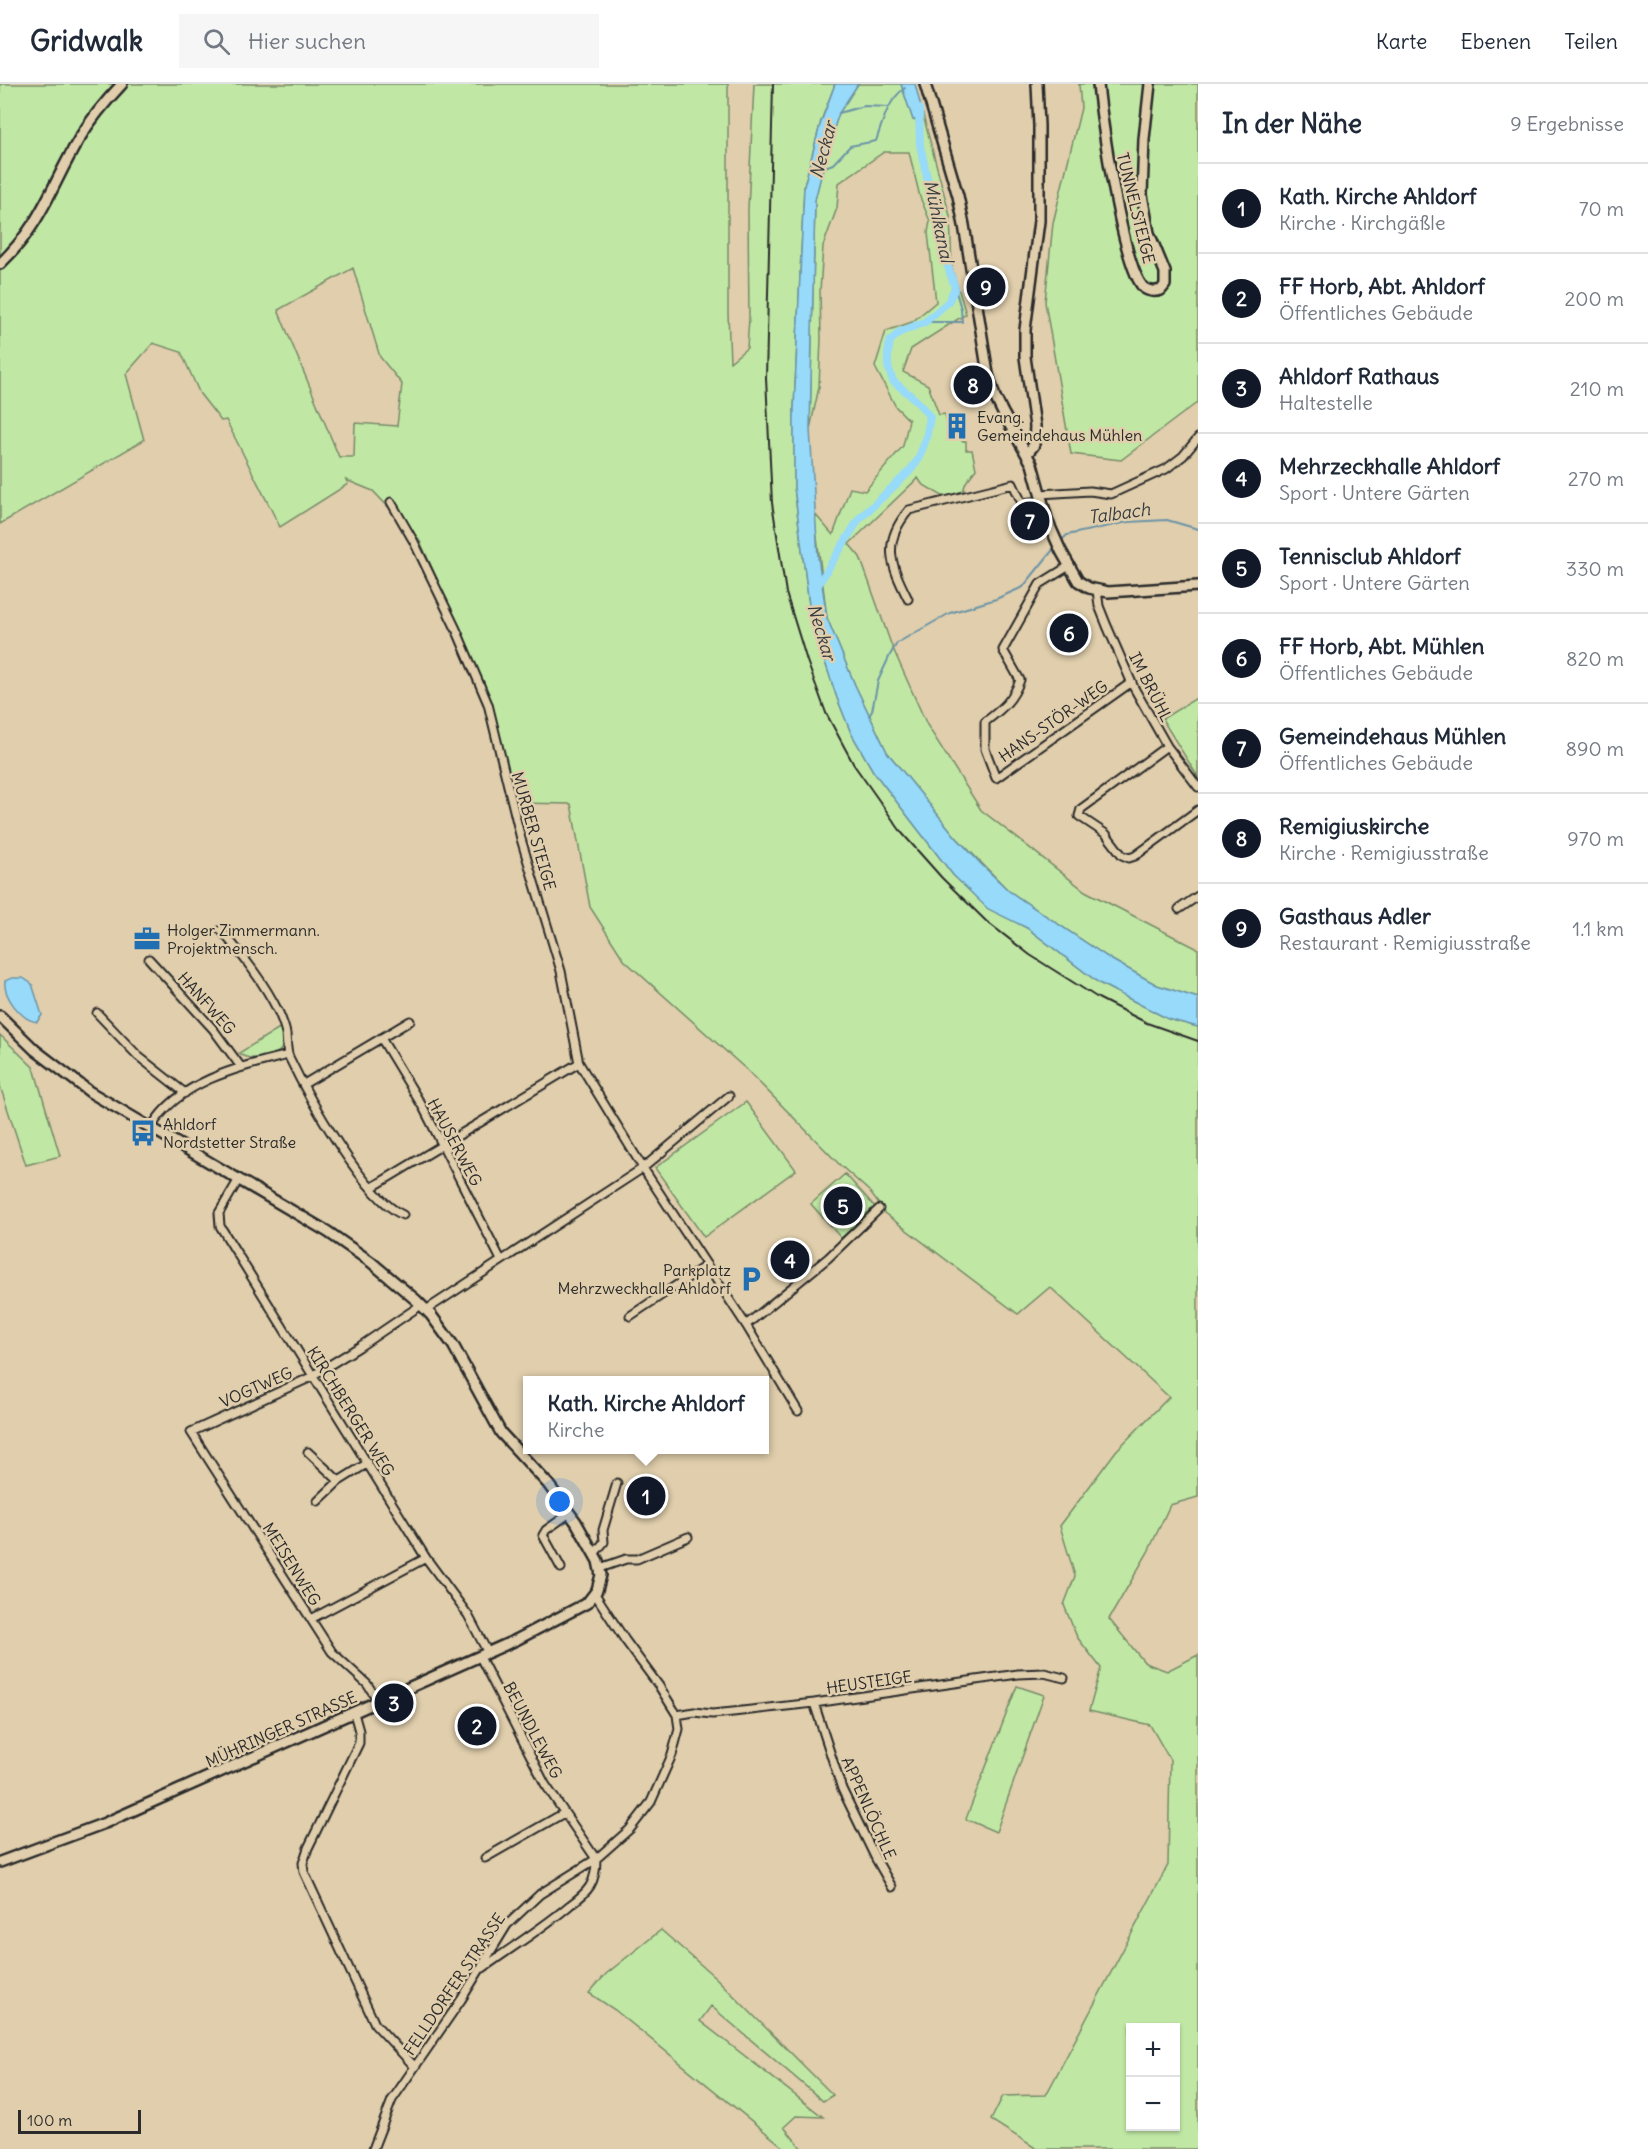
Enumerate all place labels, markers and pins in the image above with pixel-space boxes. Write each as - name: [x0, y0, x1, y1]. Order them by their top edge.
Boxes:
- pin: 9: [966, 264, 1006, 310]
- pin: 8: [954, 362, 992, 408]
- place label: Evang. Gemeindehaus Mühlen: [977, 407, 1142, 445]
- building icon: Evang. Gemeindehaus Mühlen: [942, 411, 972, 441]
- pin: 7: [1010, 498, 1050, 544]
- pin: 6: [1050, 610, 1088, 656]
- place label: Holger Zimmermann. Projektmensch.: [167, 920, 320, 958]
- office icon: Holger Zimmermann. Projektmensch.: [132, 924, 162, 954]
- place label: Ahldorf Nordstetter Straße: [163, 1114, 296, 1152]
- bus stop icon: Ahldorf Nordstetter Straße: [128, 1118, 158, 1148]
- pin: 5: [824, 1184, 862, 1228]
- pin: 4: [770, 1238, 810, 1282]
- place label: Parkplatz Mehrzweckhalle Ahldorf: [557, 1260, 732, 1298]
- parking icon: Parkplatz Mehrzweckhalle Ahldorf: [736, 1264, 766, 1294]
- pin: 1: [626, 1474, 666, 1518]
- pin: 3: [374, 1680, 414, 1726]
- pin: 2: [458, 1704, 496, 1748]

